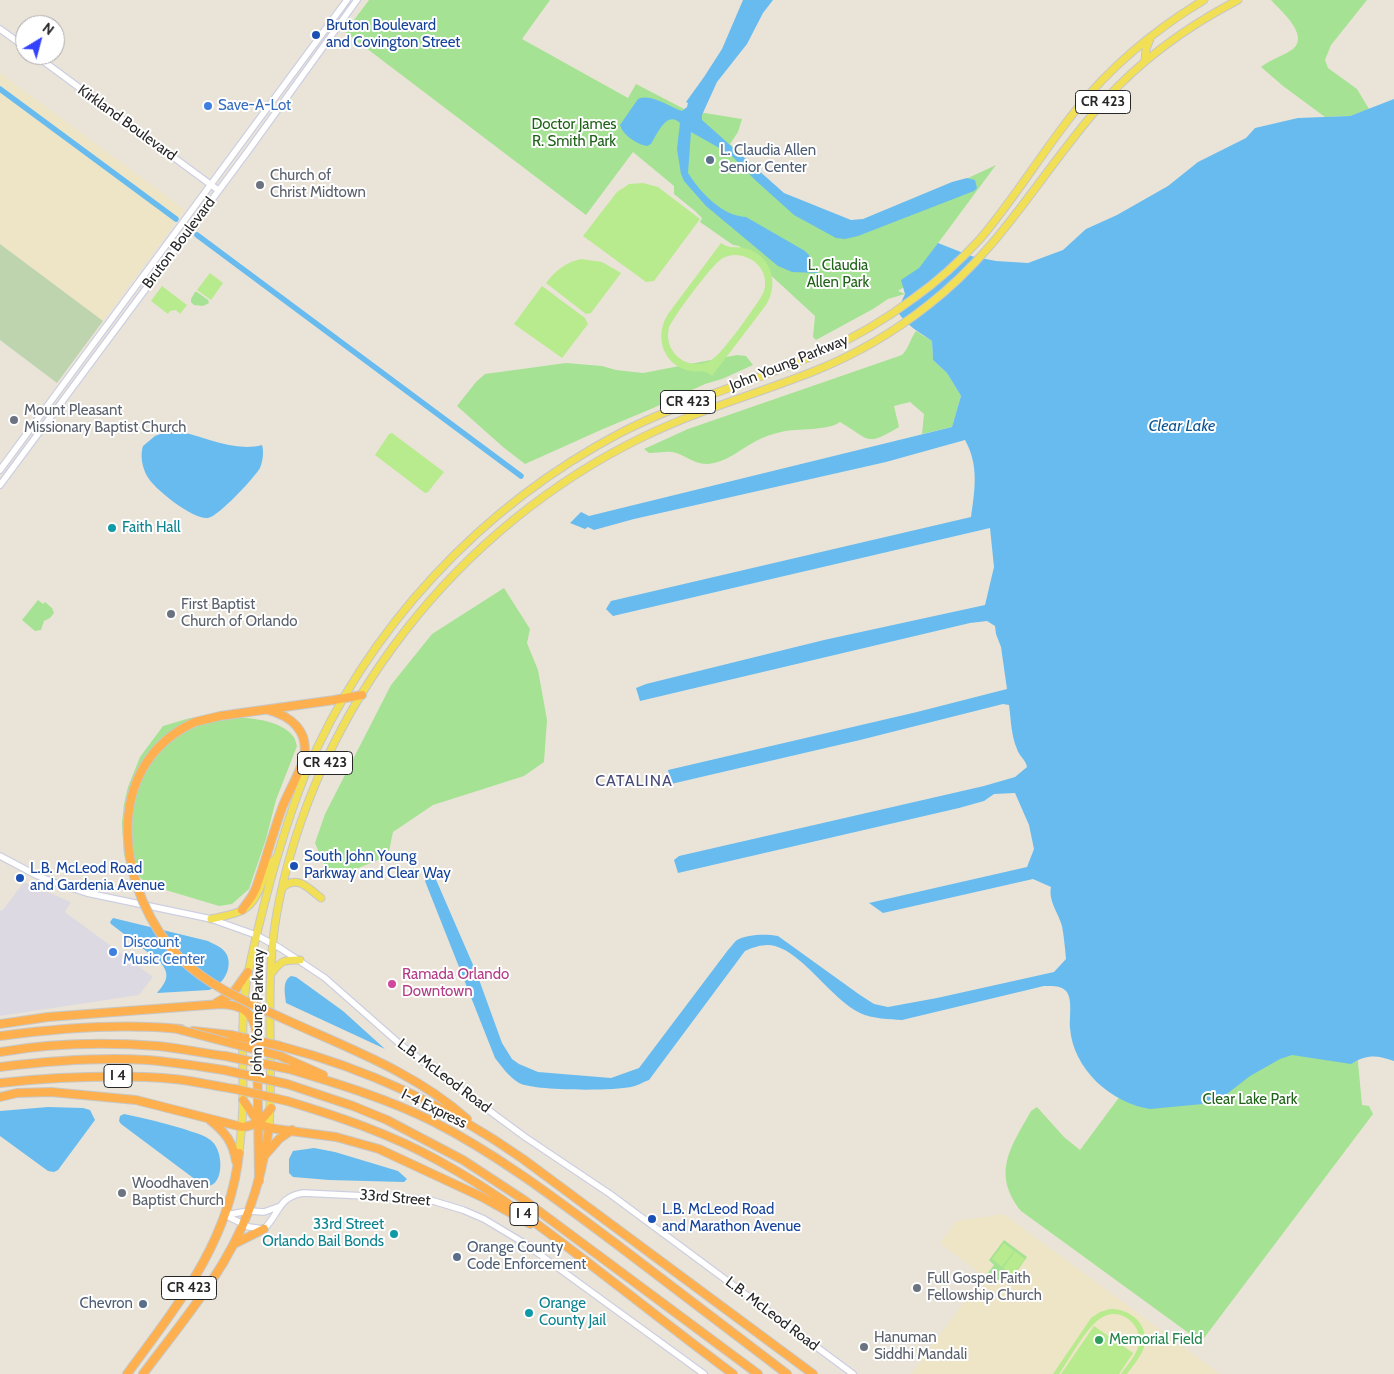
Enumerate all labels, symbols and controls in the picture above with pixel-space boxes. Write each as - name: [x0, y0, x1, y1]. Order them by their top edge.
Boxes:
- north arrow: [15, 15, 65, 65]
- place label: Bruton Boulevard and Covington Street: [326, 17, 460, 52]
- text: N: [39, 19, 58, 39]
- marker: Bruton Boulevard and Covington Street: [310, 29, 322, 41]
- street label: Kirkland Boulevard: [74, 81, 180, 165]
- road number: CR 423: [1076, 90, 1130, 114]
- place label: Save-A-Lot: [218, 97, 291, 115]
- marker: Save-A-Lot: [202, 100, 214, 112]
- park label: Doctor James R. Smith Park: [531, 116, 617, 151]
- place label: L. Claudia Allen Senior Center: [720, 142, 816, 177]
- marker: L. Claudia Allen Senior Center: [704, 154, 716, 166]
- place label: Church of Christ Midtown: [270, 167, 366, 202]
- marker: Church of Christ Midtown: [254, 179, 266, 191]
- street label: Bruton Boulevard: [139, 194, 219, 292]
- park label: L. Claudia Allen Park: [807, 257, 869, 292]
- street label: John Young Parkway: [727, 331, 851, 395]
- road number: CR 423: [660, 391, 716, 414]
- place label: Mount Pleasant Missionary Baptist Church: [24, 402, 186, 437]
- marker: Mount Pleasant Missionary Baptist Church: [8, 414, 20, 426]
- water label: Clear Lake: [1149, 416, 1215, 436]
- place label: Faith Hall: [122, 519, 181, 537]
- marker: Faith Hall: [106, 522, 118, 534]
- place label: First Baptist Church of Orlando: [181, 596, 297, 631]
- marker: First Baptist Church of Orlando: [165, 608, 177, 620]
- road number: CR 423: [298, 751, 352, 774]
- district label: CATALINA: [594, 771, 674, 791]
- place label: South John Young Parkway and Clear Way: [304, 848, 451, 883]
- place label: L.B. McLeod Road and Gardenia Avenue: [30, 860, 165, 895]
- marker: South John Young Parkway and Clear Way: [288, 860, 300, 872]
- marker: L.B. McLeod Road and Gardenia Avenue: [14, 872, 26, 884]
- place label: Discount Music Center: [123, 934, 205, 969]
- marker: Discount Music Center: [107, 946, 119, 958]
- street label: John Young Parkway: [248, 949, 268, 1075]
- place label: Ramada Orlando Downtown: [402, 966, 509, 1001]
- marker: Ramada Orlando Downtown: [386, 978, 398, 990]
- street label: L.B. McLeod Road: [394, 1035, 494, 1117]
- road number: I 4: [104, 1064, 132, 1088]
- street label: I-4 Express: [398, 1085, 470, 1133]
- park label: Clear Lake Park: [1203, 1091, 1297, 1109]
- place label: Woodhaven Baptist Church: [132, 1175, 224, 1210]
- street label: 33rd Street: [359, 1186, 431, 1210]
- marker: Woodhaven Baptist Church: [116, 1187, 128, 1199]
- place label: L.B. McLeod Road and Marathon Avenue: [662, 1201, 801, 1236]
- road number: I 4: [510, 1202, 538, 1226]
- marker: L.B. McLeod Road and Marathon Avenue: [646, 1213, 658, 1225]
- place label: 33rd Street Orlando Bail Bonds: [262, 1216, 384, 1251]
- marker: 33rd Street Orlando Bail Bonds: [388, 1228, 400, 1240]
- place label: Orange County Code Enforcement: [467, 1239, 586, 1274]
- marker: Orange County Code Enforcement: [451, 1251, 463, 1263]
- place label: Full Gospel Faith Fellowship Church: [927, 1270, 1042, 1305]
- street label: L.B. McLeod Road: [722, 1273, 822, 1355]
- road number: CR 423: [162, 1276, 216, 1300]
- marker: Full Gospel Faith Fellowship Church: [911, 1282, 923, 1294]
- place label: Chevron: [79, 1295, 133, 1313]
- place label: Orange County Jail: [539, 1295, 606, 1330]
- marker: Chevron: [137, 1298, 149, 1310]
- marker: Orange County Jail: [523, 1307, 535, 1319]
- place label: Hanuman Siddhi Mandali: [874, 1329, 967, 1364]
- place label: Memorial Field: [1109, 1331, 1203, 1349]
- marker: Memorial Field: [1093, 1334, 1105, 1346]
- marker: Hanuman Siddhi Mandali: [858, 1341, 870, 1353]

